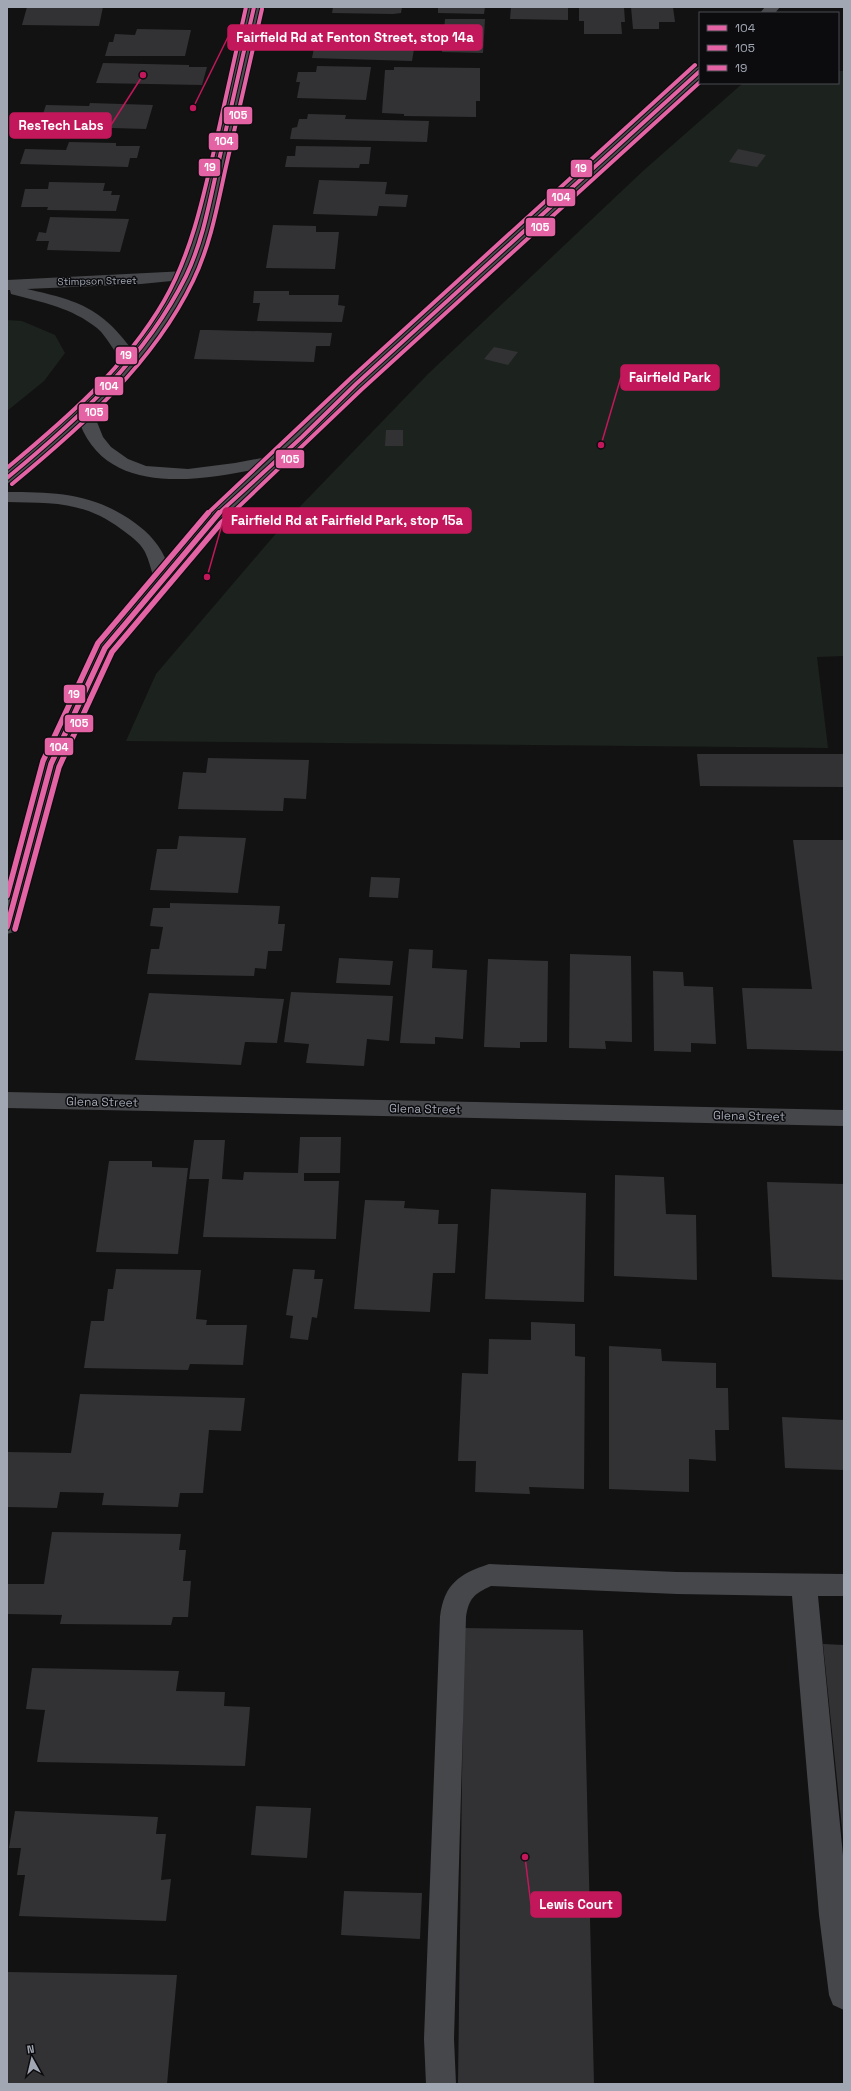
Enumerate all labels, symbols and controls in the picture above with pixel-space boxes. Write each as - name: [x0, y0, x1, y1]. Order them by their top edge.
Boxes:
- legend: [699, 12, 839, 84]
- text: 104: [735, 20, 756, 36]
- callout: Fairfield Rd at Fenton Street, stop 14a: [228, 25, 482, 50]
- text: Fairfield Rd at Fenton Street, stop 14a: [236, 29, 474, 46]
- text: 105: [735, 40, 755, 56]
- text: 19: [735, 60, 747, 76]
- line badge: 105: [223, 106, 253, 125]
- text: 105: [229, 108, 248, 122]
- callout: ResTech Labs: [10, 113, 111, 138]
- text: ResTech Labs: [18, 117, 104, 134]
- line badge: 104: [208, 132, 239, 151]
- text: 104: [214, 134, 234, 148]
- line badge: 19: [198, 158, 221, 177]
- line badge: 19: [570, 159, 593, 178]
- text: 19: [204, 160, 216, 174]
- text: 19: [575, 161, 587, 175]
- line badge: 104: [546, 188, 576, 207]
- text: 104: [551, 190, 571, 204]
- line badge: 105: [525, 217, 556, 237]
- text: 105: [531, 220, 550, 234]
- street label: Stimpson Street: [57, 274, 137, 288]
- line badge: 19: [115, 346, 138, 365]
- text: 19: [120, 348, 132, 362]
- callout: Fairfield Park: [621, 365, 719, 390]
- text: Fairfield Park: [629, 369, 712, 386]
- line badge: 104: [94, 376, 124, 396]
- text: 104: [99, 379, 119, 393]
- line badge: 105: [78, 403, 109, 422]
- text: 105: [85, 405, 104, 419]
- line badge: 105: [275, 449, 305, 469]
- text: 105: [281, 452, 300, 466]
- callout: Fairfield Rd at Fairfield Park, stop 15a: [223, 508, 471, 533]
- text: Fairfield Rd at Fairfield Park, stop 15a: [231, 512, 464, 529]
- line badge: 19: [63, 684, 86, 704]
- text: 19: [68, 687, 80, 701]
- line badge: 105: [64, 714, 94, 733]
- text: 105: [70, 716, 89, 730]
- line badge: 104: [44, 737, 74, 756]
- text: 104: [49, 740, 69, 754]
- street label: Glena Street: [66, 1093, 138, 1111]
- street label: Glena Street: [389, 1100, 461, 1118]
- street label: Glena Street: [713, 1107, 785, 1125]
- callout: Lewis Court: [531, 1892, 621, 1917]
- text: Lewis Court: [539, 1896, 613, 1913]
- north arrow: [12, 2039, 52, 2079]
- text: N: [26, 2042, 35, 2057]

